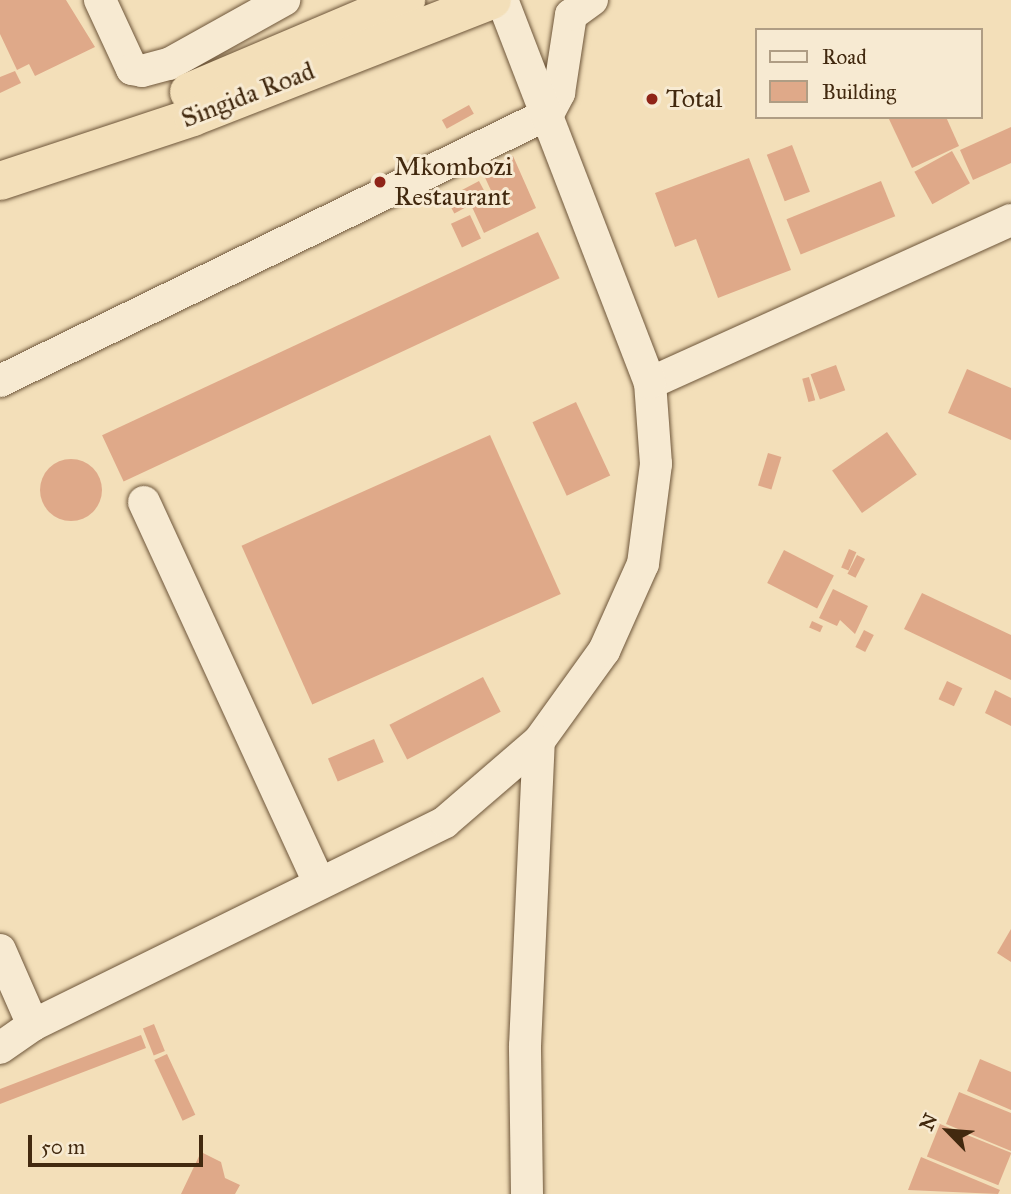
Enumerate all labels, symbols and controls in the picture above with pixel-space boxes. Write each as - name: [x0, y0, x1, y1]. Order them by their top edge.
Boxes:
- legend: [755, 28, 983, 119]
- text: Road: [822, 44, 867, 70]
- street label: Singida Road: [177, 55, 319, 135]
- text: Building: [822, 79, 896, 105]
- place label: Total: [666, 83, 722, 115]
- marker: Total: [644, 91, 660, 107]
- place label: Mkombozi Restaurant: [394, 151, 513, 212]
- marker: Mkombozi Restaurant: [372, 174, 388, 190]
- north arrow: [913, 1096, 983, 1166]
- text: N: [915, 1110, 942, 1134]
- scale bar: [32, 1120, 206, 1164]
- text: 50 m: [41, 1134, 85, 1160]

